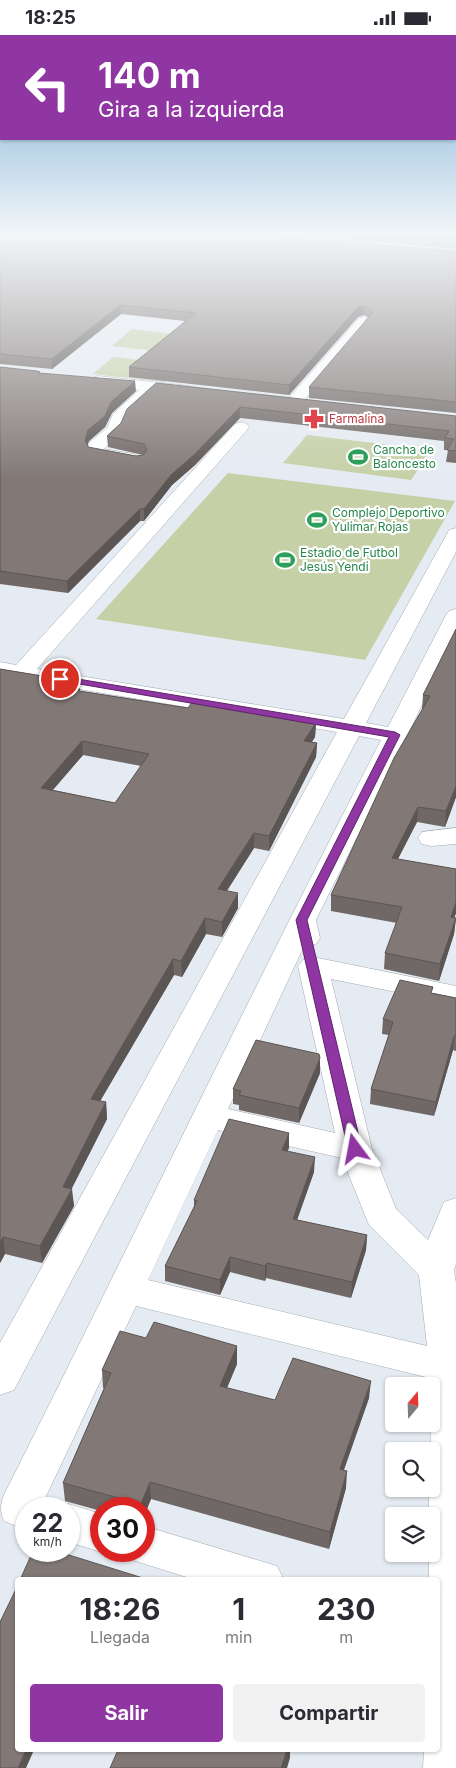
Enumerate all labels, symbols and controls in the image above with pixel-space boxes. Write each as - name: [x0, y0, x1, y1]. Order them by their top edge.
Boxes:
- text: 18:25: [25, 6, 76, 29]
- text: 140 m: [98, 54, 201, 96]
- icon: left: [15, 55, 80, 120]
- text: Gira a la izquierda: [98, 96, 285, 122]
- pharmacy icon: Farmalina: [303, 408, 325, 430]
- place label: Farmalina: [329, 411, 384, 426]
- place label: Cancha de Baloncesto: [373, 442, 436, 471]
- sports icon: Cancha de Baloncesto: [347, 446, 369, 468]
- place label: Complejo Deportivo Yulimar Rojas: [332, 505, 445, 534]
- sports icon: Complejo Deportivo Yulimar Rojas: [306, 509, 328, 531]
- place label: Estadio de Futbol Jesús Yendi: [300, 545, 398, 574]
- sports icon: Estadio de Futbol Jesús Yendi: [274, 549, 296, 571]
- pin: [39, 658, 81, 700]
- icon: arrive: [46, 665, 74, 693]
- position arrow: [328, 1122, 380, 1174]
- north arrow: [385, 1377, 440, 1433]
- map controls: [385, 1377, 440, 1562]
- button: search: [385, 1442, 440, 1497]
- speed limit sign: 30: [90, 1497, 155, 1562]
- button: layers: [385, 1507, 440, 1562]
- text: 22: [32, 1508, 63, 1538]
- text: km/h: [33, 1534, 62, 1549]
- text: 18:26: [80, 1591, 160, 1627]
- text: 1: [232, 1591, 245, 1627]
- text: 230: [317, 1591, 375, 1627]
- text: Llegada: [90, 1627, 150, 1647]
- text: min: [225, 1627, 252, 1647]
- text: m: [339, 1627, 353, 1647]
- button: Salir: [30, 1684, 223, 1742]
- button: Compartir: [233, 1684, 425, 1742]

